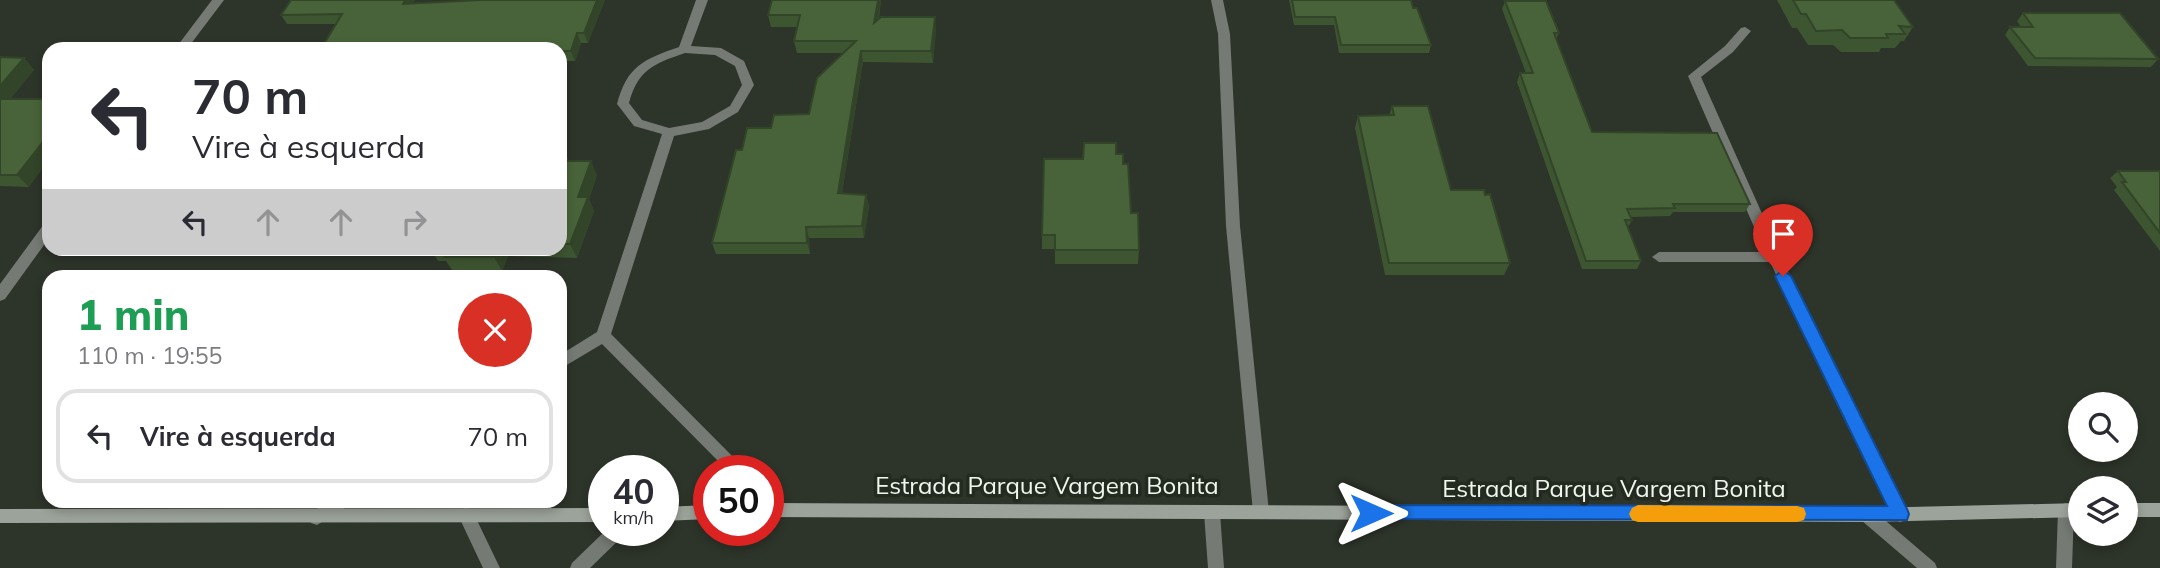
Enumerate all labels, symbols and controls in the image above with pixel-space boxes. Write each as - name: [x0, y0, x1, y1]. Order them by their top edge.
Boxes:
- text: 70 m: [192, 65, 308, 126]
- icon: left: [77, 70, 168, 161]
- text: Vire à esquerda: [192, 126, 425, 166]
- icon: left: [176, 203, 214, 241]
- icon: ahead: [249, 203, 287, 241]
- icon: ahead: [322, 203, 360, 241]
- icon: right: [395, 203, 433, 241]
- pin: [1753, 204, 1813, 276]
- icon: arrive: [1764, 215, 1802, 253]
- text: 1 min: [77, 288, 190, 341]
- button: close: [458, 293, 532, 367]
- text: 110 m · 19:55: [77, 341, 222, 370]
- map controls: [2068, 392, 2138, 546]
- button: search: [2068, 392, 2138, 462]
- icon: left: [81, 417, 119, 455]
- text: Vire à esquerda: [140, 420, 336, 453]
- text: 70 m: [467, 420, 528, 453]
- speed limit sign: 50: [693, 455, 784, 546]
- text: 40: [612, 469, 655, 513]
- street label: Estrada Parque Vargem Bonita: [875, 470, 1219, 500]
- street label: Estrada Parque Vargem Bonita: [1442, 473, 1786, 503]
- position arrow: [1334, 476, 1408, 550]
- button: layers: [2068, 476, 2138, 546]
- text: km/h: [613, 506, 654, 529]

